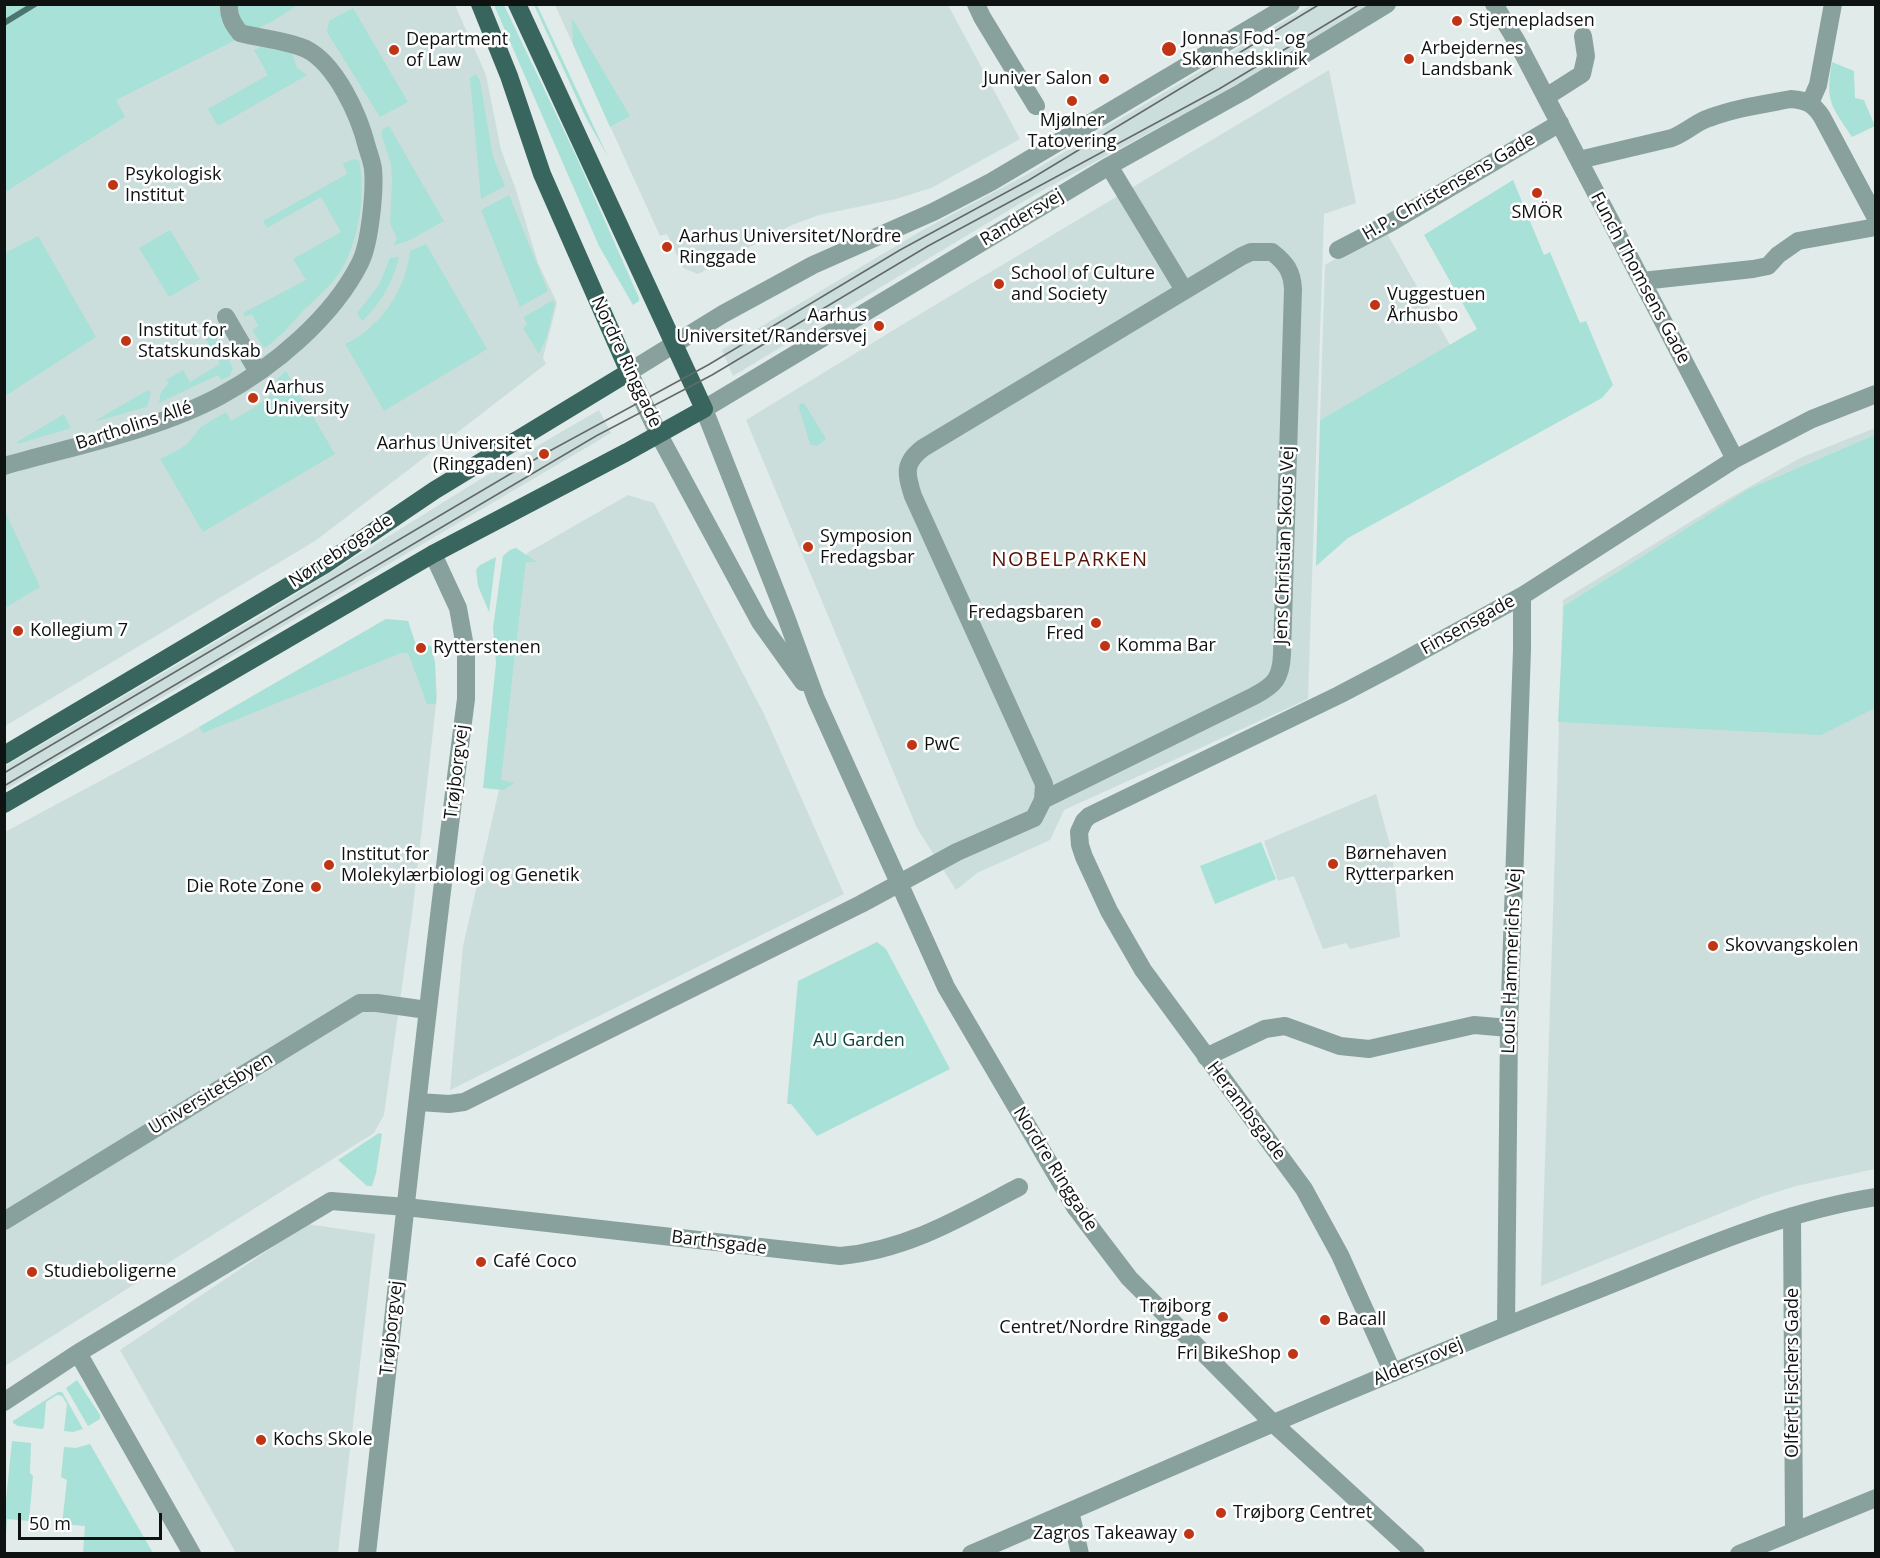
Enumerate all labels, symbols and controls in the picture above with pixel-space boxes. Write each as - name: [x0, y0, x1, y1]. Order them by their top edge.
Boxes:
- place label: Stjernepladsen: [1469, 10, 1595, 32]
- marker: Stjernepladsen: [1450, 14, 1464, 28]
- place label: Jonnas Fod- og Skønhedsklinik: [1182, 28, 1308, 70]
- place label: Department of Law: [406, 29, 508, 72]
- place label: Arbejdernes Landsbank: [1421, 38, 1524, 80]
- marker: Jonnas Fod- og Skønhedsklinik: [1160, 40, 1178, 58]
- marker: Department of Law: [387, 43, 401, 57]
- marker: Arbejdernes Landsbank: [1402, 52, 1416, 66]
- place label: Juniver Salon: [983, 68, 1092, 90]
- marker: Juniver Salon: [1097, 72, 1111, 86]
- marker: Mjølner Tatovering: [1065, 94, 1079, 108]
- place label: Mjølner Tatovering: [1028, 110, 1116, 152]
- street label: H.P. Christensens Gade: [1359, 129, 1539, 245]
- place label: Psykologisk Institut: [125, 164, 221, 207]
- marker: Psykologisk Institut: [106, 178, 120, 192]
- street label: Randersvej: [977, 185, 1067, 251]
- marker: SMÖR: [1530, 186, 1544, 200]
- street label: Funch Thomsens Gade: [1586, 188, 1694, 368]
- place label: SMÖR: [1511, 202, 1563, 224]
- place label: Aarhus Universitet/Nordre Ringgade: [679, 226, 901, 268]
- marker: Aarhus Universitet/Nordre Ringgade: [660, 240, 674, 254]
- place label: School of Culture and Society: [1011, 263, 1155, 306]
- marker: School of Culture and Society: [992, 277, 1006, 291]
- place label: Vuggestuen Århusbo: [1387, 284, 1486, 326]
- street label: Nordre Ringgade: [586, 293, 666, 431]
- marker: Vuggestuen Århusbo: [1368, 298, 1382, 312]
- place label: Aarhus Universitet/Randersvej: [676, 305, 867, 348]
- marker: Aarhus Universitet/Randersvej: [872, 319, 886, 333]
- place label: Institut for Statskundskab: [138, 320, 261, 362]
- marker: Institut for Statskundskab: [119, 334, 133, 348]
- place label: Aarhus University: [265, 377, 349, 420]
- marker: Aarhus University: [246, 391, 260, 405]
- street label: Bartholins Allé: [73, 397, 195, 455]
- place label: Aarhus Universitet (Ringgaden): [377, 433, 532, 476]
- street label: Jens Christian Skous Vej: [1271, 445, 1299, 645]
- marker: Aarhus Universitet (Ringgaden): [537, 447, 551, 461]
- street label: Nørrebrogade: [285, 509, 397, 593]
- place label: Symposion Fredagsbar: [820, 526, 914, 568]
- marker: Symposion Fredagsbar: [801, 540, 815, 554]
- district label: NOBELPARKEN: [991, 548, 1149, 572]
- street label: Finsensgade: [1417, 590, 1519, 660]
- place label: Fredagsbaren Fred: [968, 602, 1084, 644]
- marker: Fredagsbaren Fred: [1089, 616, 1103, 630]
- place label: Kollegium 7: [30, 620, 128, 642]
- marker: Kollegium 7: [11, 624, 25, 638]
- place label: Komma Bar: [1117, 635, 1216, 657]
- place label: Rytterstenen: [433, 637, 541, 659]
- marker: Komma Bar: [1098, 639, 1112, 653]
- marker: Rytterstenen: [414, 641, 428, 655]
- street label: Trøjborgvej: [440, 723, 474, 821]
- place label: PwC: [924, 734, 960, 756]
- marker: PwC: [905, 738, 919, 752]
- place label: Børnehaven Rytterparken: [1345, 843, 1454, 886]
- place label: Institut for Molekylærbiologi og Genetik: [341, 844, 579, 886]
- marker: Børnehaven Rytterparken: [1326, 857, 1340, 871]
- marker: Institut for Molekylærbiologi og Genetik: [322, 858, 336, 872]
- street label: Louis Hammerichs Vej: [1498, 868, 1526, 1054]
- place label: Die Rote Zone: [186, 876, 304, 898]
- marker: Die Rote Zone: [309, 880, 323, 894]
- place label: Skovvangskolen: [1725, 935, 1859, 957]
- marker: Skovvangskolen: [1706, 939, 1720, 953]
- park label: AU Garden: [813, 1030, 905, 1052]
- street label: Universitetsbyen: [145, 1048, 277, 1140]
- street label: Herambsgade: [1202, 1057, 1290, 1165]
- street label: Nordre Ringgade: [1008, 1103, 1102, 1235]
- street label: Barthsgade: [670, 1226, 768, 1260]
- place label: Café Coco: [493, 1251, 577, 1273]
- marker: Café Coco: [474, 1255, 488, 1269]
- place label: Studieboligerne: [44, 1261, 176, 1283]
- marker: Studieboligerne: [25, 1265, 39, 1279]
- street label: Trøjborgvej: [376, 1280, 408, 1376]
- street label: Olfert Fischers Gade: [1782, 1288, 1804, 1458]
- place label: Trøjborg Centret/Nordre Ringgade: [999, 1296, 1211, 1338]
- place label: Bacall: [1337, 1309, 1386, 1331]
- marker: Trøjborg Centret/Nordre Ringgade: [1216, 1310, 1230, 1324]
- marker: Bacall: [1318, 1313, 1332, 1327]
- street label: Aldersrovej: [1370, 1334, 1466, 1390]
- place label: Fri BikeShop: [1177, 1343, 1281, 1365]
- marker: Fri BikeShop: [1286, 1347, 1300, 1361]
- place label: Kochs Skole: [273, 1429, 373, 1451]
- marker: Kochs Skole: [254, 1433, 268, 1447]
- scale bar: [21, 1501, 165, 1539]
- place label: Trøjborg Centret: [1233, 1502, 1372, 1524]
- marker: Trøjborg Centret: [1214, 1506, 1228, 1520]
- text: 50 m: [29, 1511, 71, 1535]
- place label: Zagros Takeaway: [1033, 1523, 1177, 1545]
- marker: Zagros Takeaway: [1182, 1527, 1196, 1541]

